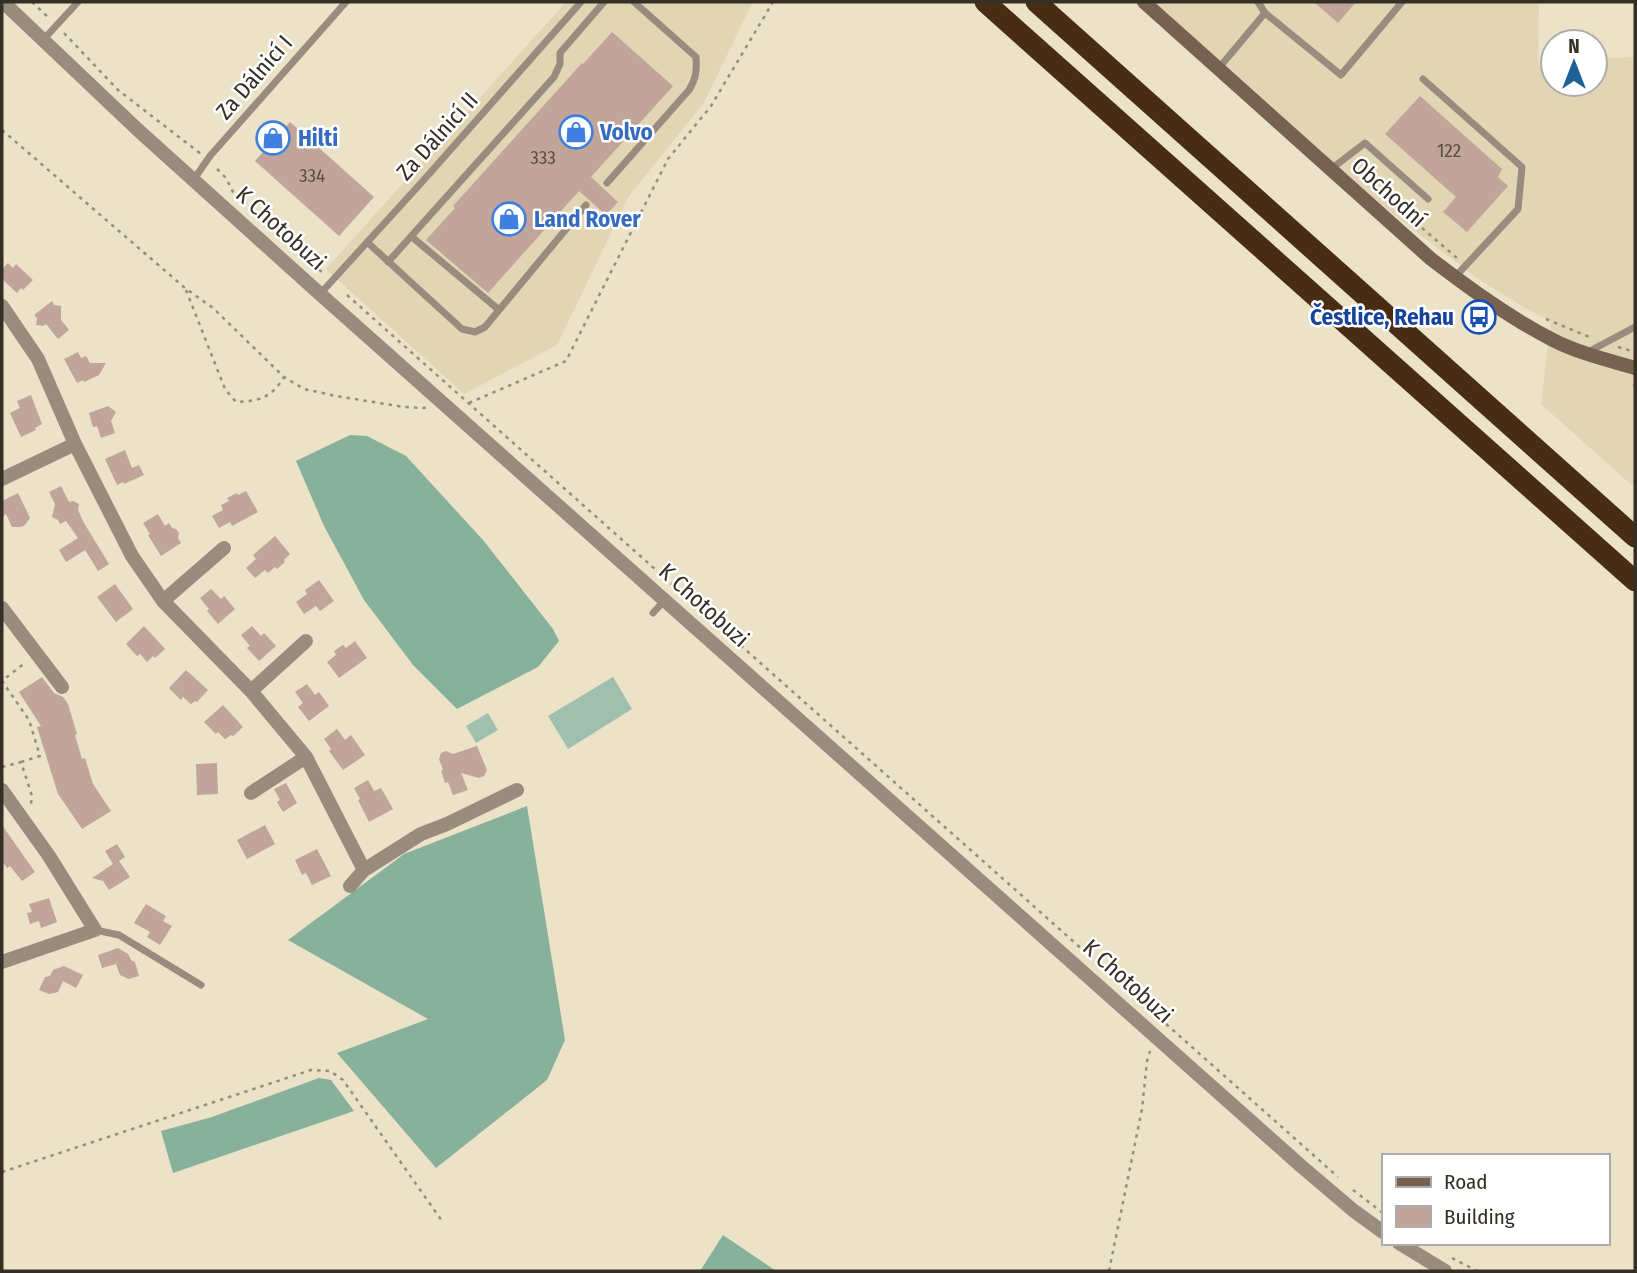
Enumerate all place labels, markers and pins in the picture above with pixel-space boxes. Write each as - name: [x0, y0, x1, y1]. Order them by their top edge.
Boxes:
- shop icon: Volvo: [557, 113, 595, 151]
- place label: Volvo: [599, 118, 653, 146]
- shop icon: Hilti: [254, 119, 292, 157]
- place label: Hilti: [298, 124, 338, 152]
- shop icon: Land Rover: [490, 200, 528, 238]
- place label: Land Rover: [534, 205, 641, 233]
- bus stop icon: Čestlice, Rehau: [1460, 298, 1498, 336]
- place label: Čestlice, Rehau: [1310, 302, 1454, 331]

